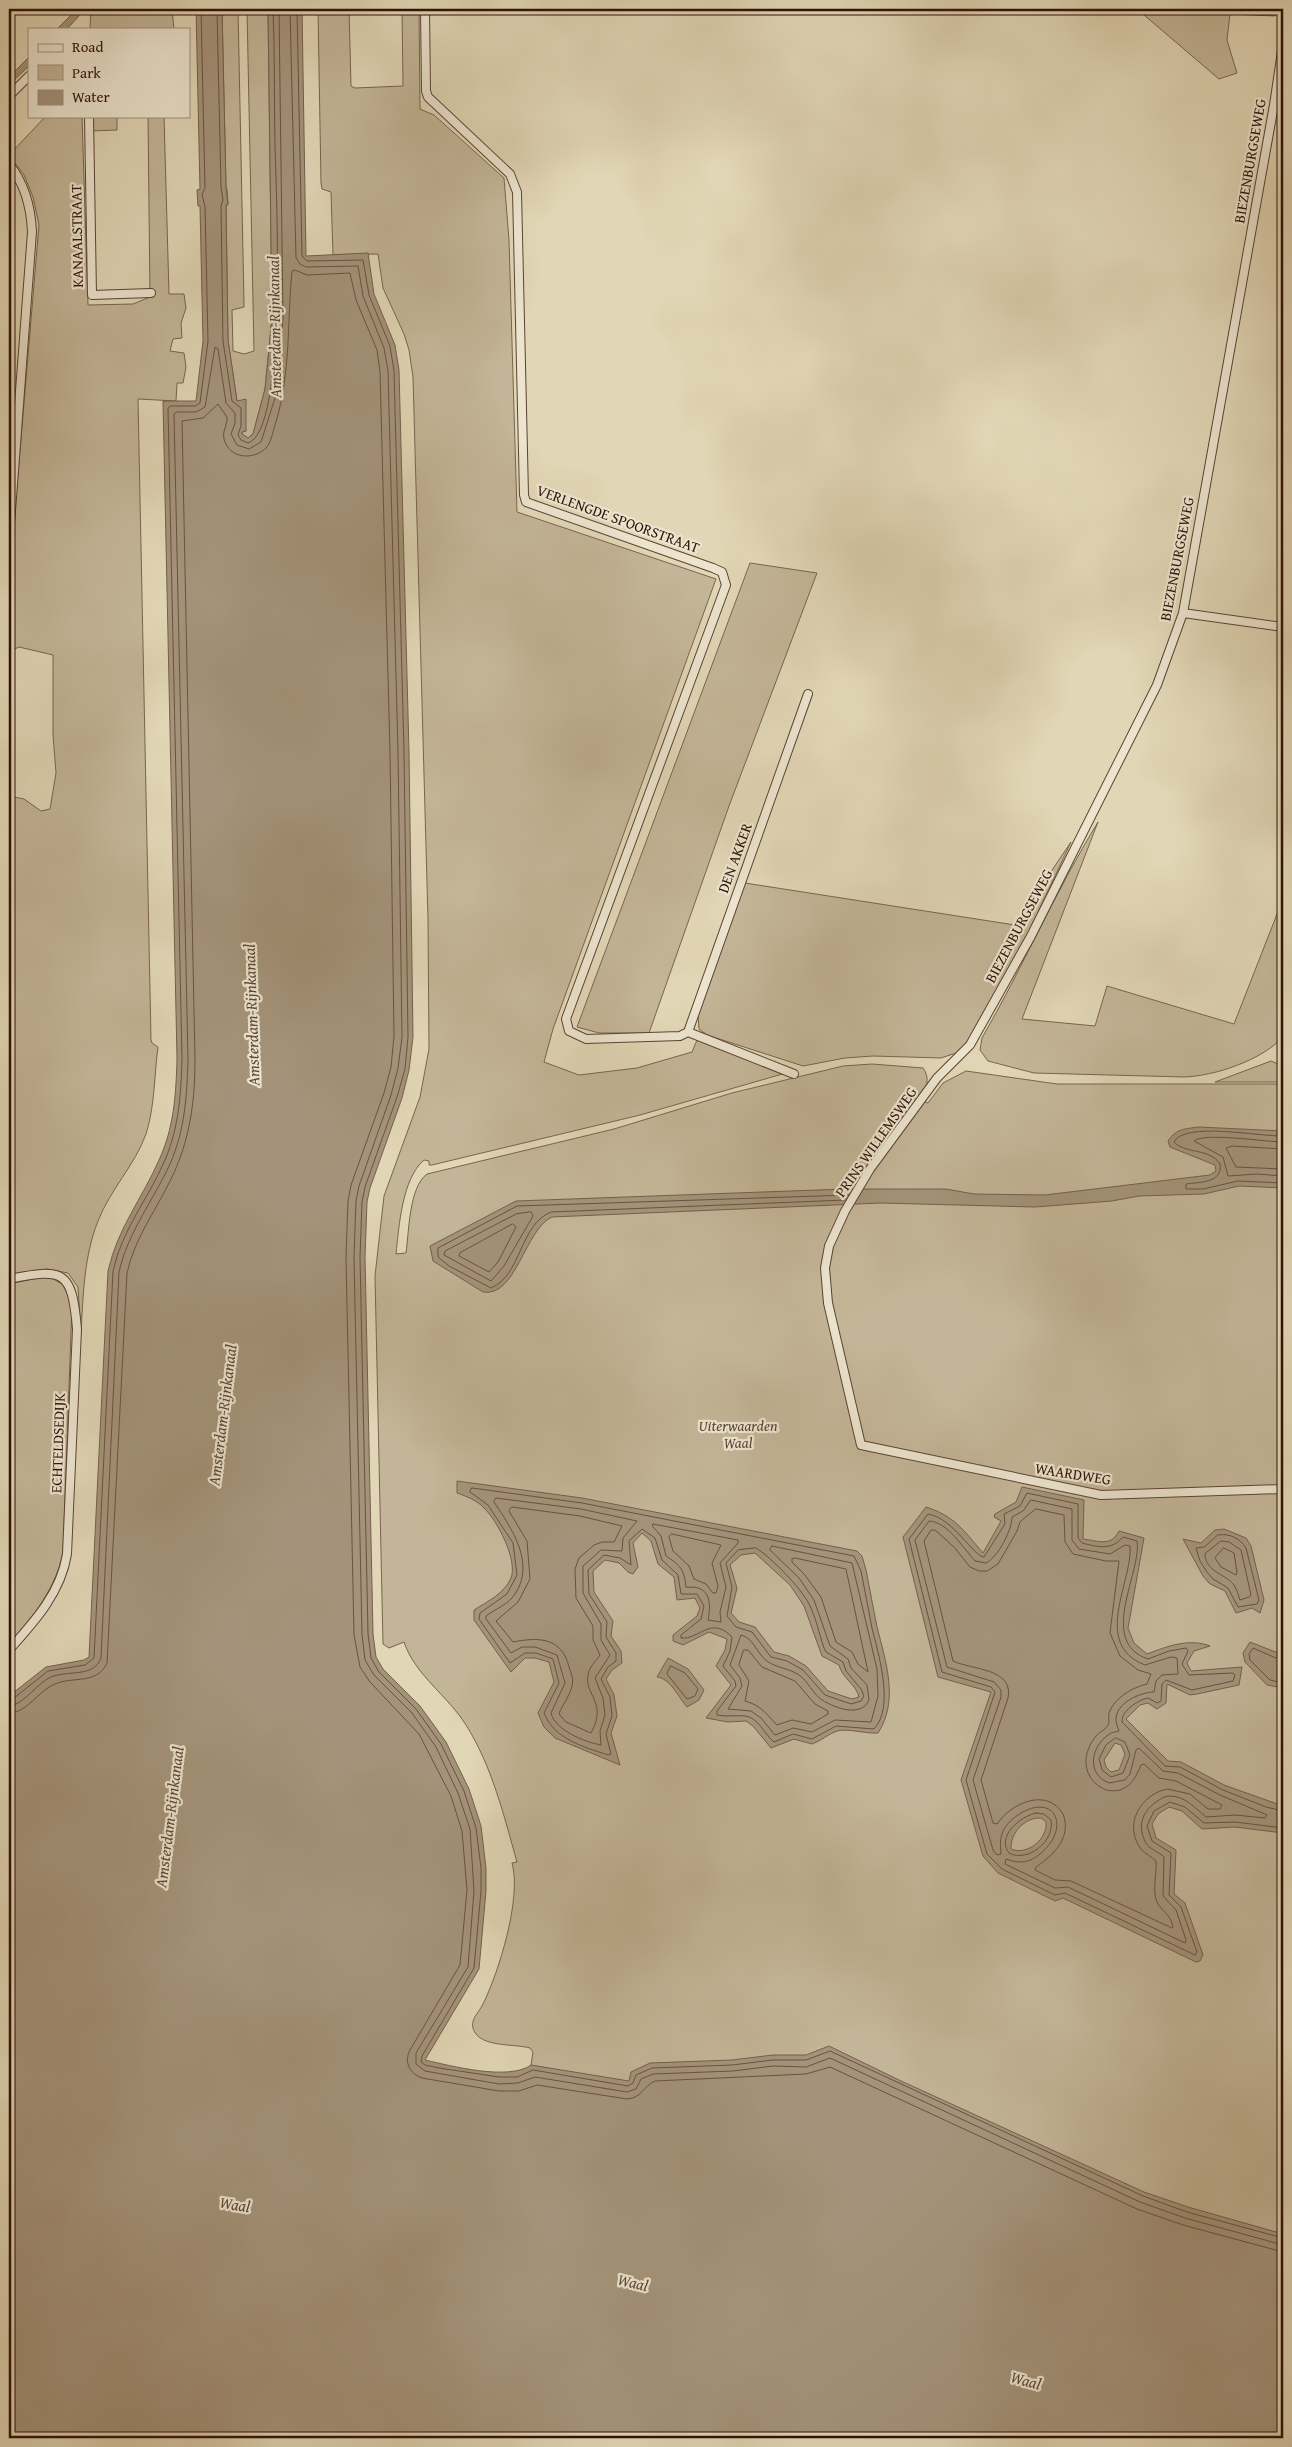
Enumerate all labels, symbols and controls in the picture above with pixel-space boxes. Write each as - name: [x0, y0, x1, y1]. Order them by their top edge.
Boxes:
- legend: [28, 28, 190, 118]
- text: Road: [72, 36, 103, 57]
- text: Park: [72, 62, 101, 83]
- text: Water: [72, 86, 110, 107]
- street label: BIEZENBURGSEWEG: [1228, 97, 1271, 225]
- street label: KANAALSTRAAT: [65, 183, 88, 288]
- water label: Amsterdam-Rijnkanaal: [261, 256, 287, 399]
- street label: VERLENGDE SPOORSTRAAT: [534, 479, 703, 558]
- street label: BIEZENBURGSEWEG: [1154, 495, 1199, 623]
- street label: DEN AKKER: [712, 820, 757, 896]
- street label: BIEZENBURGSEWEG: [980, 865, 1057, 986]
- water label: Amsterdam-Rijnkanaal: [237, 944, 266, 1087]
- street label: PRINS WILLEMSWEG: [830, 1082, 922, 1201]
- water label: Amsterdam-Rijnkanaal: [201, 1343, 243, 1488]
- street label: ECHTELDSEDIJK: [45, 1392, 70, 1493]
- park label: Uiterwaarden Waal: [698, 1415, 778, 1453]
- street label: WAARDWEG: [1034, 1457, 1113, 1490]
- water label: Amsterdam-Rijnkanaal: [148, 1745, 190, 1890]
- water label: Waal: [218, 2190, 252, 2218]
- water label: Waal: [615, 2267, 651, 2297]
- water label: Waal: [1008, 2364, 1044, 2396]

